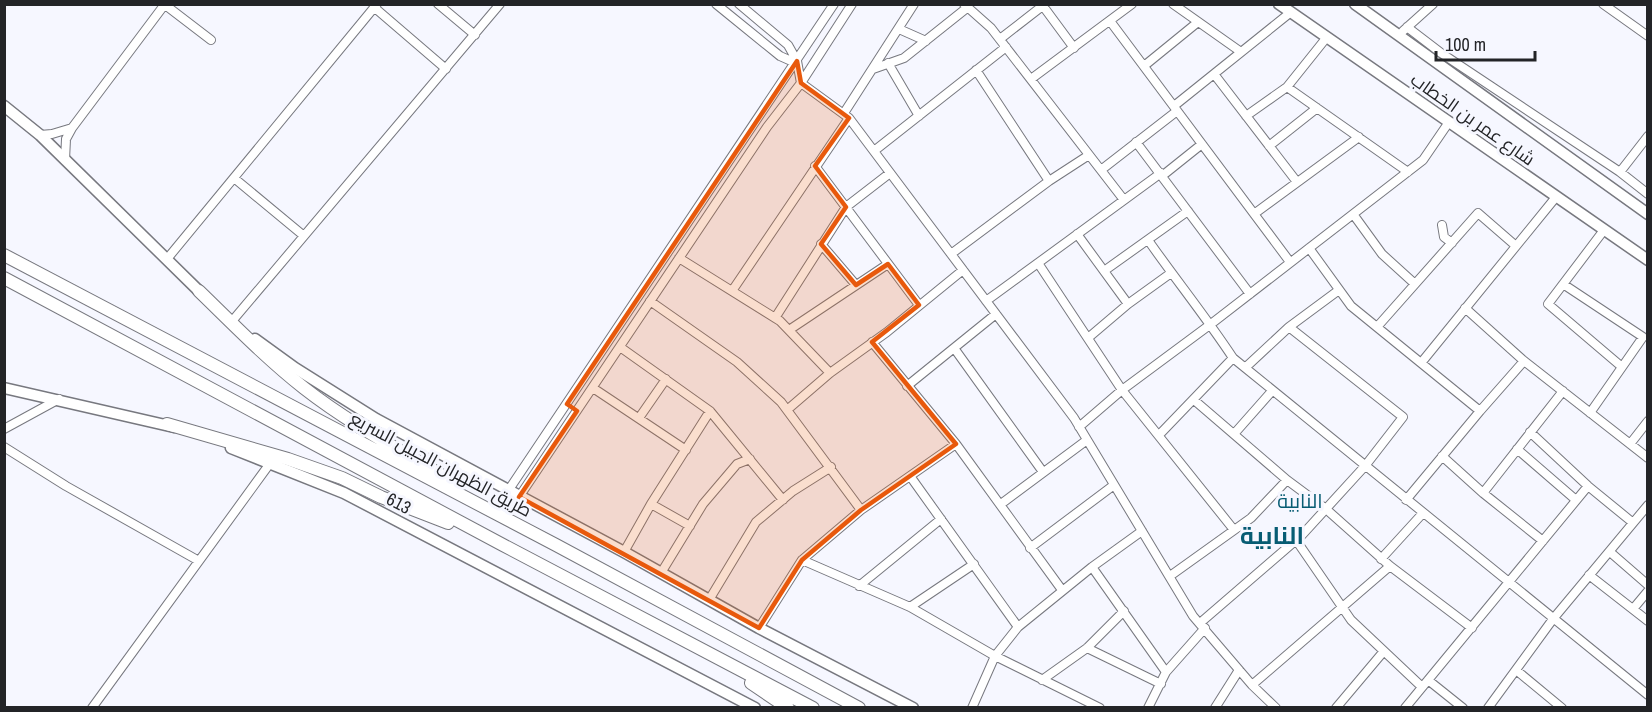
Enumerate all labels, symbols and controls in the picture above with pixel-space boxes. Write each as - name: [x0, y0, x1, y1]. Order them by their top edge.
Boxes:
- scale bar: [1436, 24, 1535, 62]
- text: 100 m: [1445, 32, 1486, 57]
- street label: شارع عمر بن الخطاب: [1406, 67, 1540, 171]
- street label: طريق الظهران الجبيل السريع: [346, 405, 536, 523]
- street label: 613: [382, 486, 416, 520]
- district label: النابية: [1277, 487, 1323, 514]
- district label: النابية: [1240, 519, 1304, 551]

